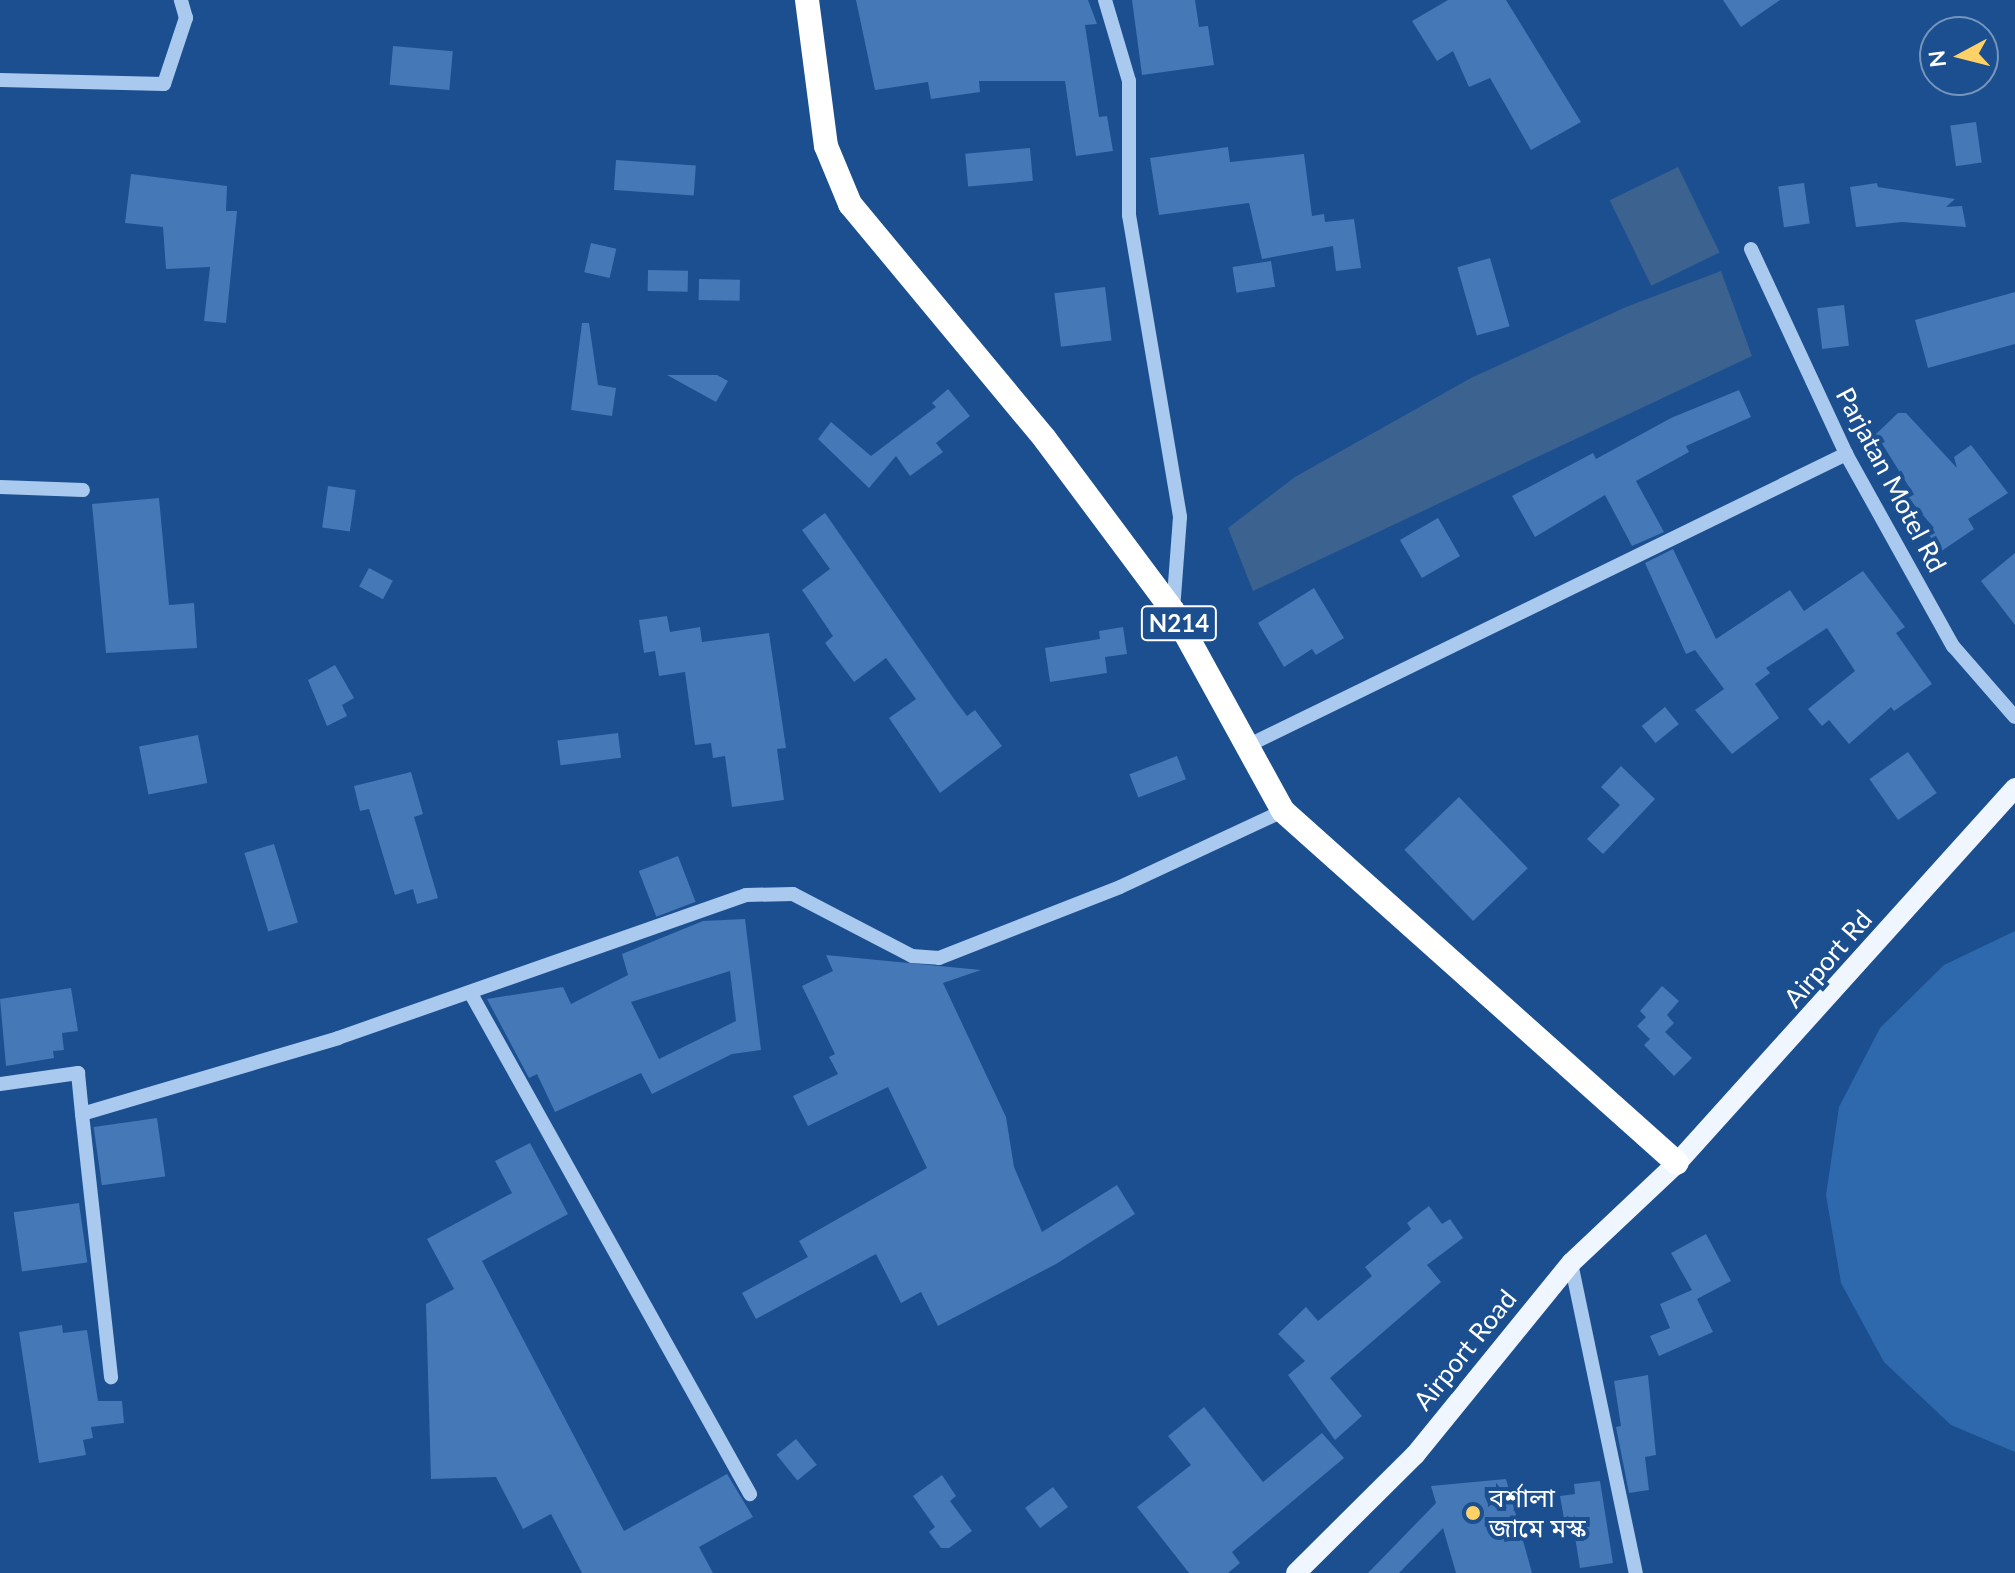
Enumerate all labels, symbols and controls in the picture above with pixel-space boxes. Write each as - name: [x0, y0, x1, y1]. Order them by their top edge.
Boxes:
- north arrow: [1919, 16, 1999, 96]
- text: N: [1922, 49, 1951, 69]
- street label: Parjatan Motel Rd: [1829, 383, 1953, 577]
- road number: N214: [1139, 603, 1219, 643]
- street label: Airport Rd: [1777, 904, 1879, 1014]
- street label: Airport Road: [1407, 1284, 1523, 1416]
- place label: বর্শালা জামে মস্ক: [1489, 1482, 1586, 1544]
- marker: বর্শালা জামে মস্ক: [1464, 1504, 1482, 1522]

